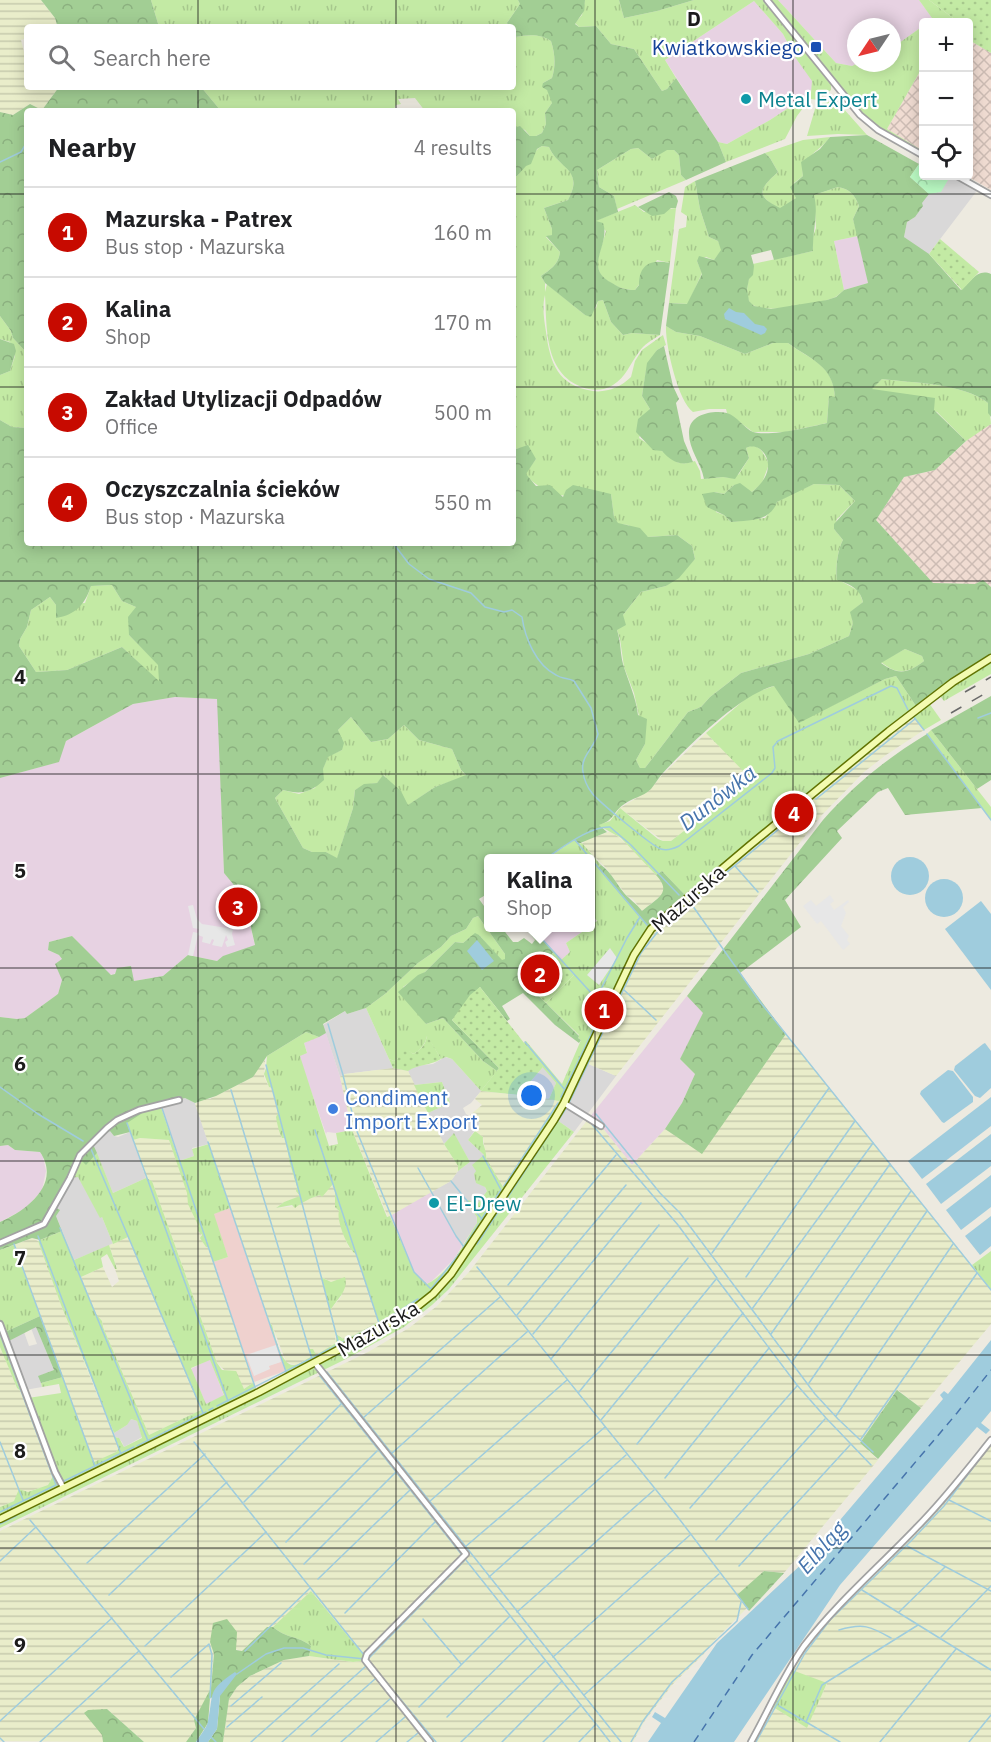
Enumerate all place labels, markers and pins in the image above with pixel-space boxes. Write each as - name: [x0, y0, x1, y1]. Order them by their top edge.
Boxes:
- place label: Kwiatkowskiego: [652, 33, 804, 61]
- marker: Kwiatkowskiego: [809, 40, 823, 54]
- place label: Metal Expert: [758, 85, 878, 113]
- marker: Metal Expert: [739, 92, 753, 106]
- pin: 4: [774, 790, 814, 836]
- pin: 3: [218, 884, 258, 930]
- pin: 2: [520, 952, 560, 996]
- pin: 1: [584, 988, 624, 1032]
- place label: Condiment Import Export: [345, 1083, 478, 1135]
- marker: Condiment Import Export: [326, 1102, 340, 1116]
- place label: El-Drew: [446, 1189, 521, 1217]
- marker: El-Drew: [427, 1196, 441, 1210]

